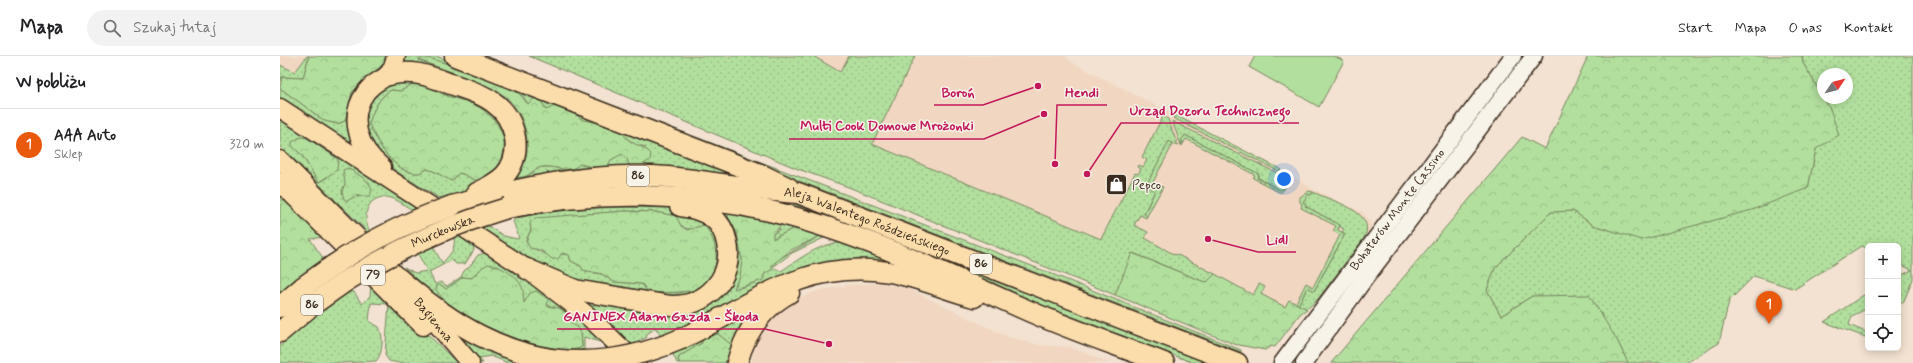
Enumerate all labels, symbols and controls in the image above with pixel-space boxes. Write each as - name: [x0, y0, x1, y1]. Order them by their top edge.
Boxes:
- search box: [87, 10, 367, 46]
- text: Mapa: [20, 15, 63, 40]
- icon: search: [101, 17, 123, 39]
- text: Szukaj tutaj: [133, 18, 216, 38]
- text: Start: [1678, 19, 1713, 37]
- text: Mapa: [1735, 19, 1767, 37]
- text: O nas: [1789, 19, 1822, 37]
- text: Kontakt: [1844, 19, 1893, 37]
- north arrow: [1817, 68, 1853, 104]
- text: W pobliżu: [16, 71, 85, 93]
- callout: Boroń: [934, 79, 983, 105]
- callout: Hendi: [1057, 79, 1107, 105]
- text: Boroń: [941, 84, 975, 102]
- text: Hendi: [1065, 84, 1099, 102]
- callout: Urząd Dozoru Technicznego: [1121, 97, 1299, 123]
- text: Urząd Dozoru Technicznego: [1129, 102, 1291, 123]
- callout: Multi Cook Domowe Mrożonki: [789, 113, 984, 139]
- text: Multi Cook Domowe Mrożonki: [800, 117, 974, 135]
- text: AAA Auto: [54, 126, 116, 146]
- text: 1: [26, 136, 32, 153]
- text: 320 m: [230, 136, 264, 153]
- street label: Bohaterów Monte Cassino: [1346, 145, 1449, 274]
- text: Sklep: [54, 146, 83, 163]
- road number: 86: [627, 166, 649, 186]
- your location: [1274, 169, 1294, 189]
- shop icon: Pepco: [1103, 172, 1129, 198]
- place label: Pepco: [1132, 177, 1161, 194]
- street label: Aleja Walentego Roździeńskiego: [783, 184, 952, 260]
- street label: Murckowska: [408, 211, 477, 252]
- callout: Lidl: [1258, 226, 1296, 252]
- text: Lidl: [1266, 231, 1288, 249]
- map controls: [1865, 243, 1901, 351]
- button: +: [1865, 243, 1901, 279]
- road number: 86: [970, 254, 992, 274]
- road number: 79: [361, 265, 385, 285]
- button: −: [1865, 279, 1901, 315]
- pin: 1: [1756, 291, 1782, 324]
- street label: Bagienna: [410, 294, 458, 346]
- road number: 86: [301, 295, 323, 315]
- callout: GANINEX Adam Gazda - Škoda: [557, 303, 765, 329]
- text: GANINEX Adam Gazda - Škoda: [563, 308, 759, 326]
- button: locate: [1865, 315, 1901, 351]

